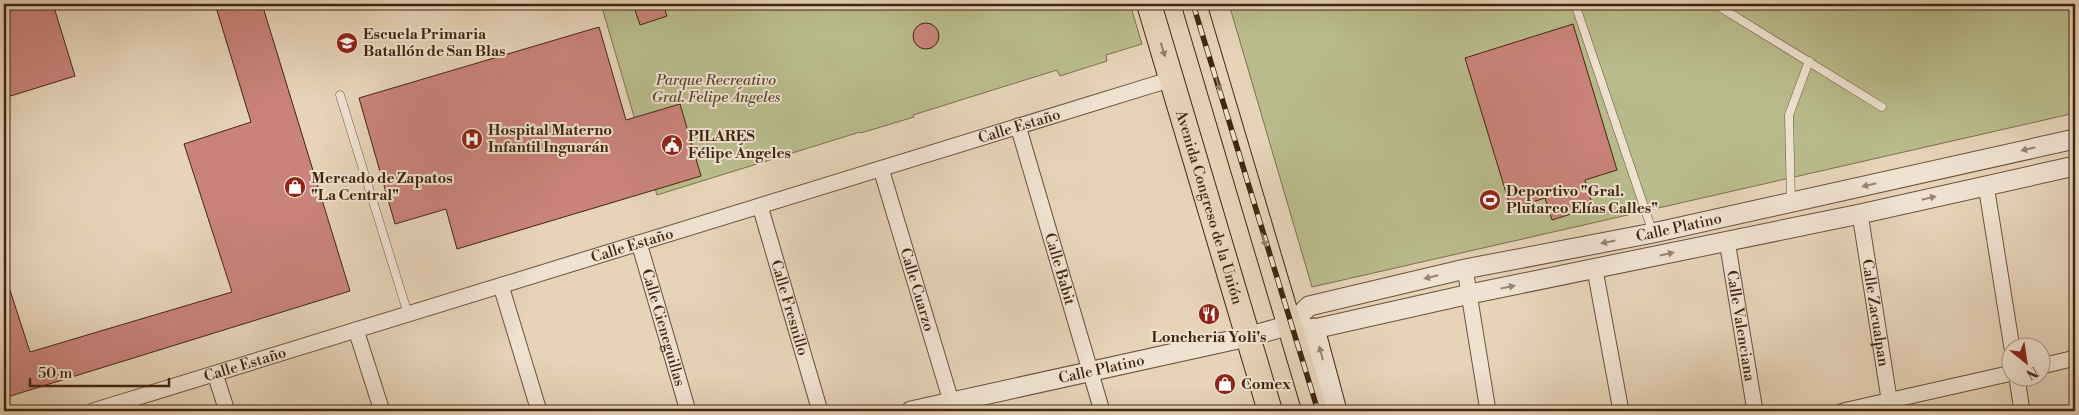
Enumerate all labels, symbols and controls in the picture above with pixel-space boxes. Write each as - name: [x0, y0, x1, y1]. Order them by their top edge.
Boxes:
- place label: Escuela Primaria Batallón de San Blas: [363, 25, 505, 61]
- school or university icon: Escuela Primaria Batallón de San Blas: [335, 31, 359, 55]
- one-way arrow: [1160, 43, 1167, 58]
- park label: Parque Recreativo Gral. Felipe Ángeles: [652, 71, 781, 107]
- one-way arrow: [1214, 77, 1222, 92]
- street label: Calle Estaño: [976, 104, 1063, 148]
- street label: Avenida Congreso de la Unión: [1171, 107, 1247, 307]
- place label: Hospital Materno Infantil Inguarán: [488, 121, 612, 157]
- hospital icon: Hospital Materno Infantil Inguarán: [460, 127, 484, 151]
- place label: PILARES Félipe Ángeles: [688, 127, 791, 163]
- public building icon: PILARES Félipe Ángeles: [660, 133, 684, 157]
- one-way arrow: [2020, 145, 2035, 153]
- place label: Mercado de Zapatos "La Central": [311, 169, 453, 205]
- shop icon: Mercado de Zapatos "La Central": [283, 175, 307, 199]
- one-way arrow: [1861, 181, 1877, 189]
- place label: Deportivo "Gral. Plutarco Elías Calles": [1506, 182, 1658, 218]
- sports icon: Deportivo "Gral. Plutarco Elías Calles": [1478, 188, 1502, 212]
- one-way arrow: [1921, 194, 1936, 202]
- street label: Calle Platino: [1634, 208, 1724, 246]
- street label: Calle Estaño: [589, 224, 676, 267]
- street label: Calle Babit: [1041, 231, 1080, 308]
- one-way arrow: [1261, 232, 1269, 247]
- one-way arrow: [1599, 238, 1615, 246]
- street label: Calle Cuarzo: [896, 246, 939, 334]
- one-way arrow: [1660, 250, 1675, 258]
- street label: Calle Fresnillo: [767, 258, 813, 358]
- street label: Calle Zacualpan: [1858, 258, 1893, 368]
- street label: Calle Cieneguillas: [638, 267, 690, 388]
- street label: Calle Valenciana: [1722, 269, 1760, 383]
- one-way arrow: [1424, 273, 1439, 281]
- one-way arrow: [1501, 282, 1517, 290]
- restaurant icon: Loncheria Yoli's: [1197, 302, 1221, 326]
- place label: Loncheria Yoli's: [1151, 328, 1267, 347]
- north arrow: [2002, 338, 2052, 388]
- street label: Calle Estaño: [202, 343, 288, 386]
- one-way arrow: [1316, 346, 1324, 361]
- street label: Calle Platino: [1057, 350, 1146, 388]
- scale bar: [30, 355, 169, 387]
- text: N: [2023, 362, 2041, 383]
- text: 50 m: [38, 364, 72, 383]
- shop icon: Comex: [1213, 372, 1237, 396]
- place label: Comex: [1241, 375, 1291, 394]

